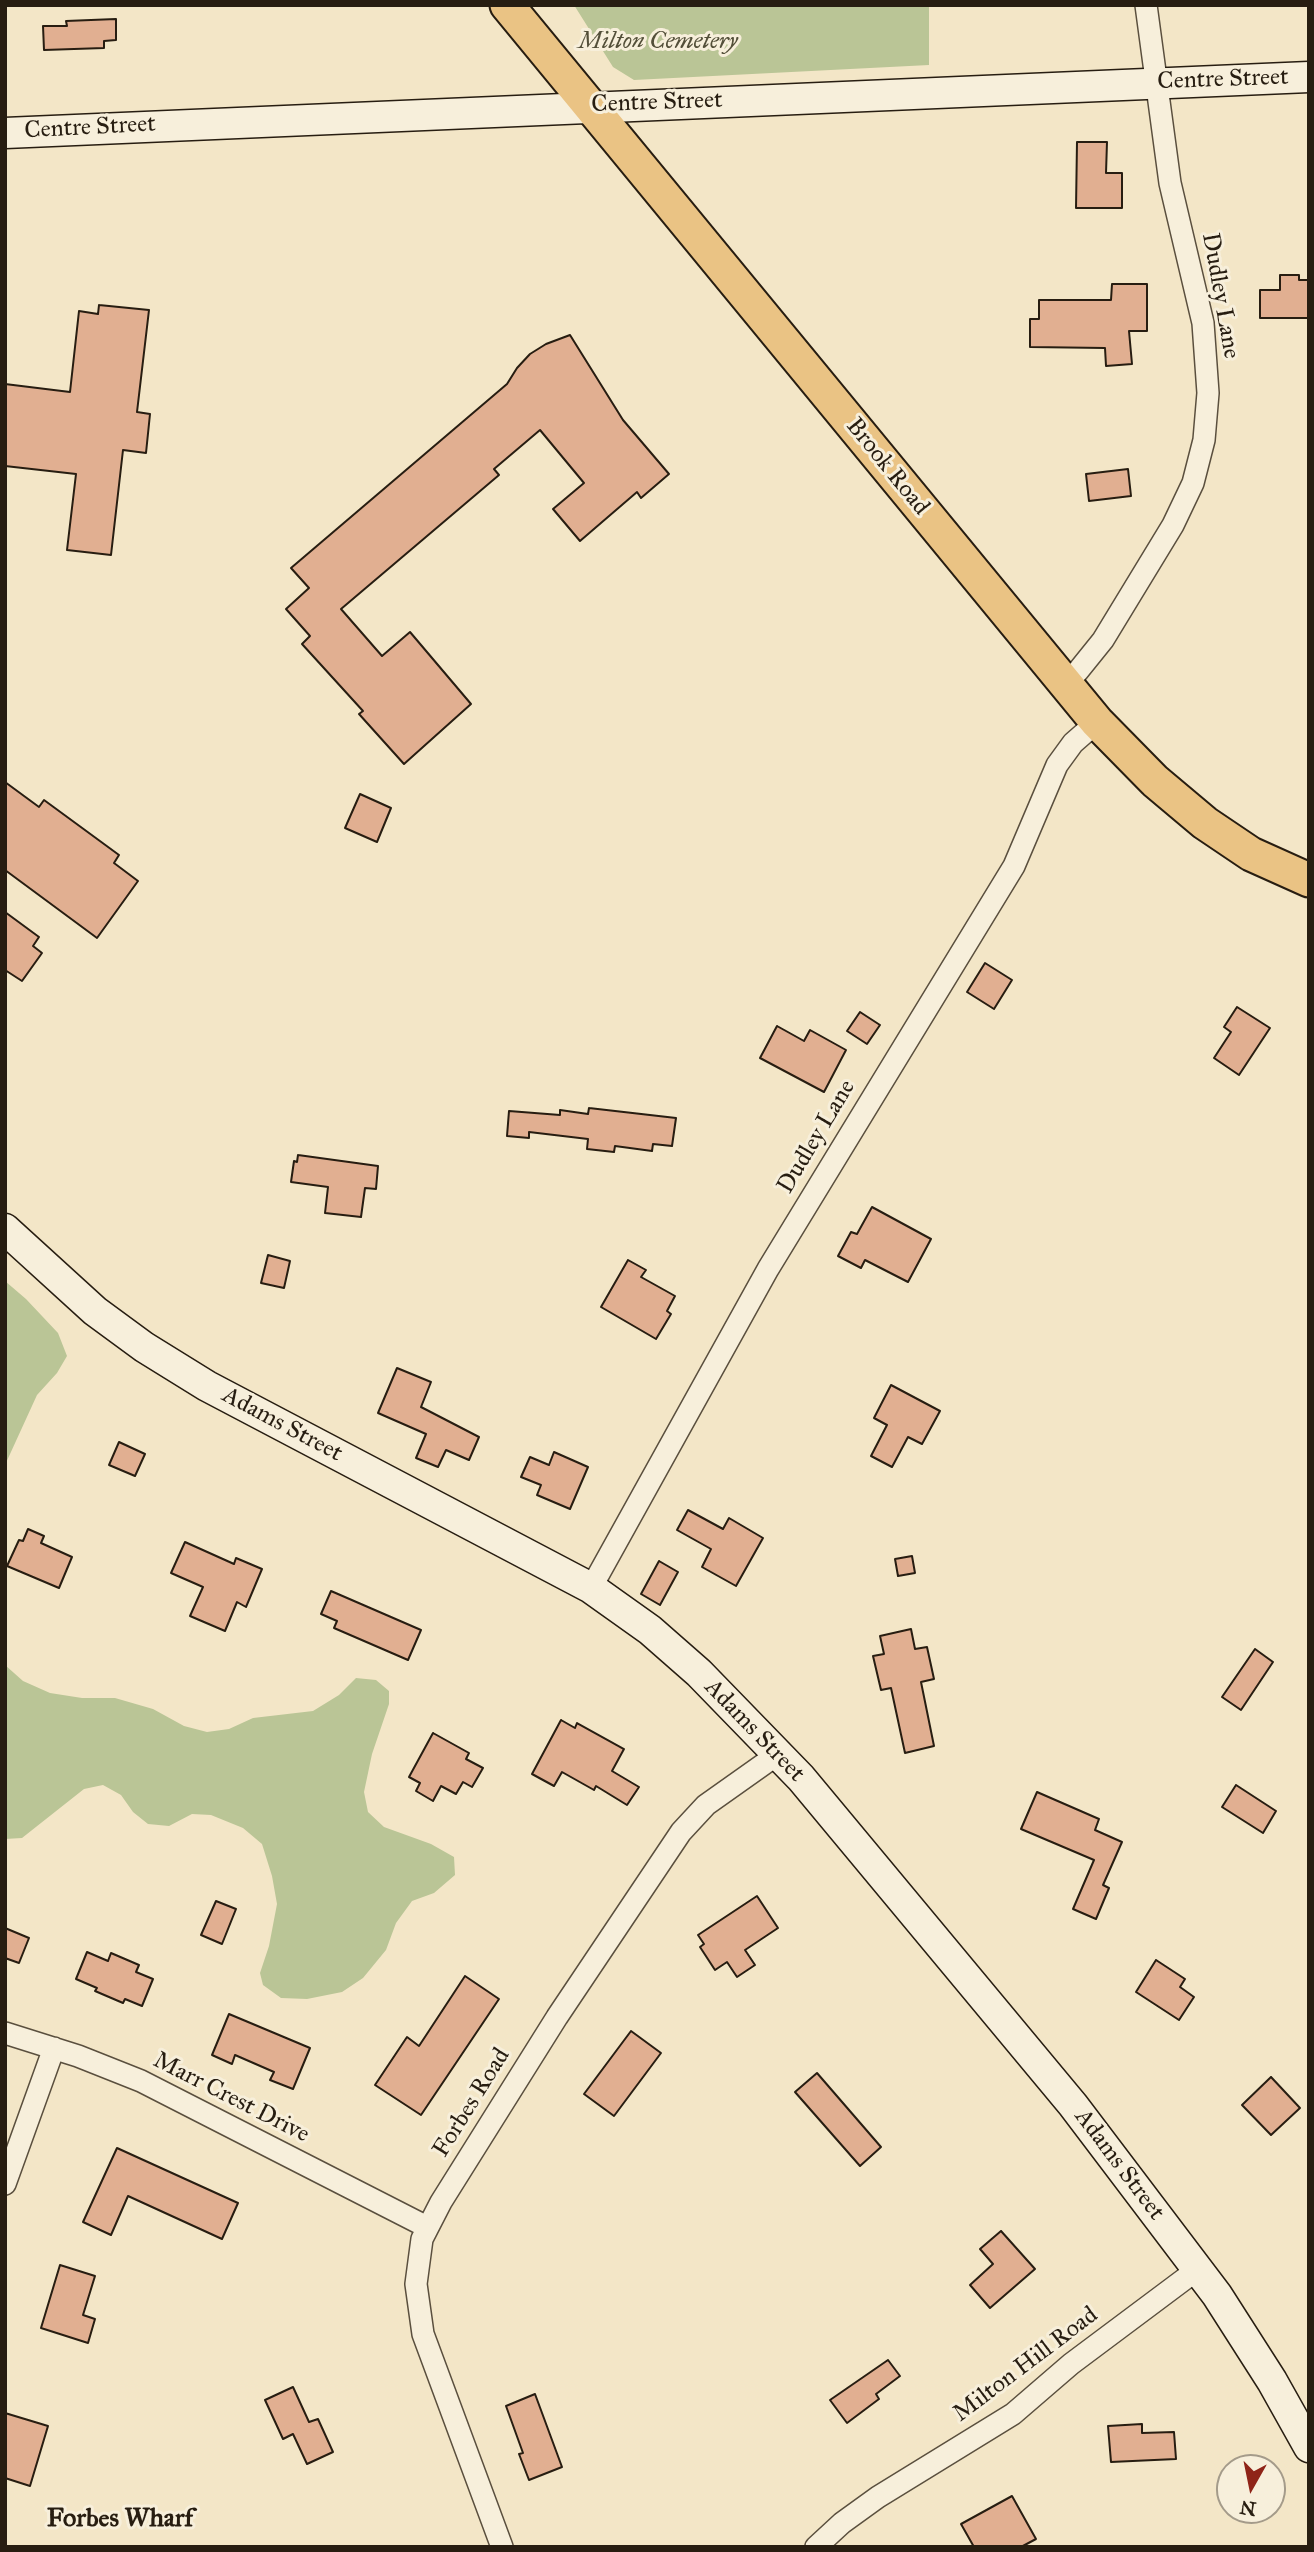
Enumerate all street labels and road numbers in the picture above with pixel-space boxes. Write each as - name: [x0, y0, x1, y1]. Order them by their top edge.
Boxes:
- street label: Centre Street: [1157, 63, 1289, 97]
- street label: Centre Street: [591, 86, 723, 120]
- street label: Centre Street: [24, 110, 156, 146]
- street label: Dudley Lane: [1195, 231, 1245, 361]
- street label: Brook Road: [839, 413, 935, 521]
- street label: Dudley Lane: [772, 1075, 862, 1199]
- street label: Adams Street: [217, 1381, 347, 1469]
- street label: Adams Street: [698, 1674, 810, 1788]
- street label: Forbes Road: [427, 2043, 517, 2163]
- street label: Marr Crest Drive: [148, 2046, 314, 2150]
- street label: Adams Street: [1068, 2104, 1170, 2226]
- street label: Milton Hill Road: [948, 2301, 1104, 2429]

